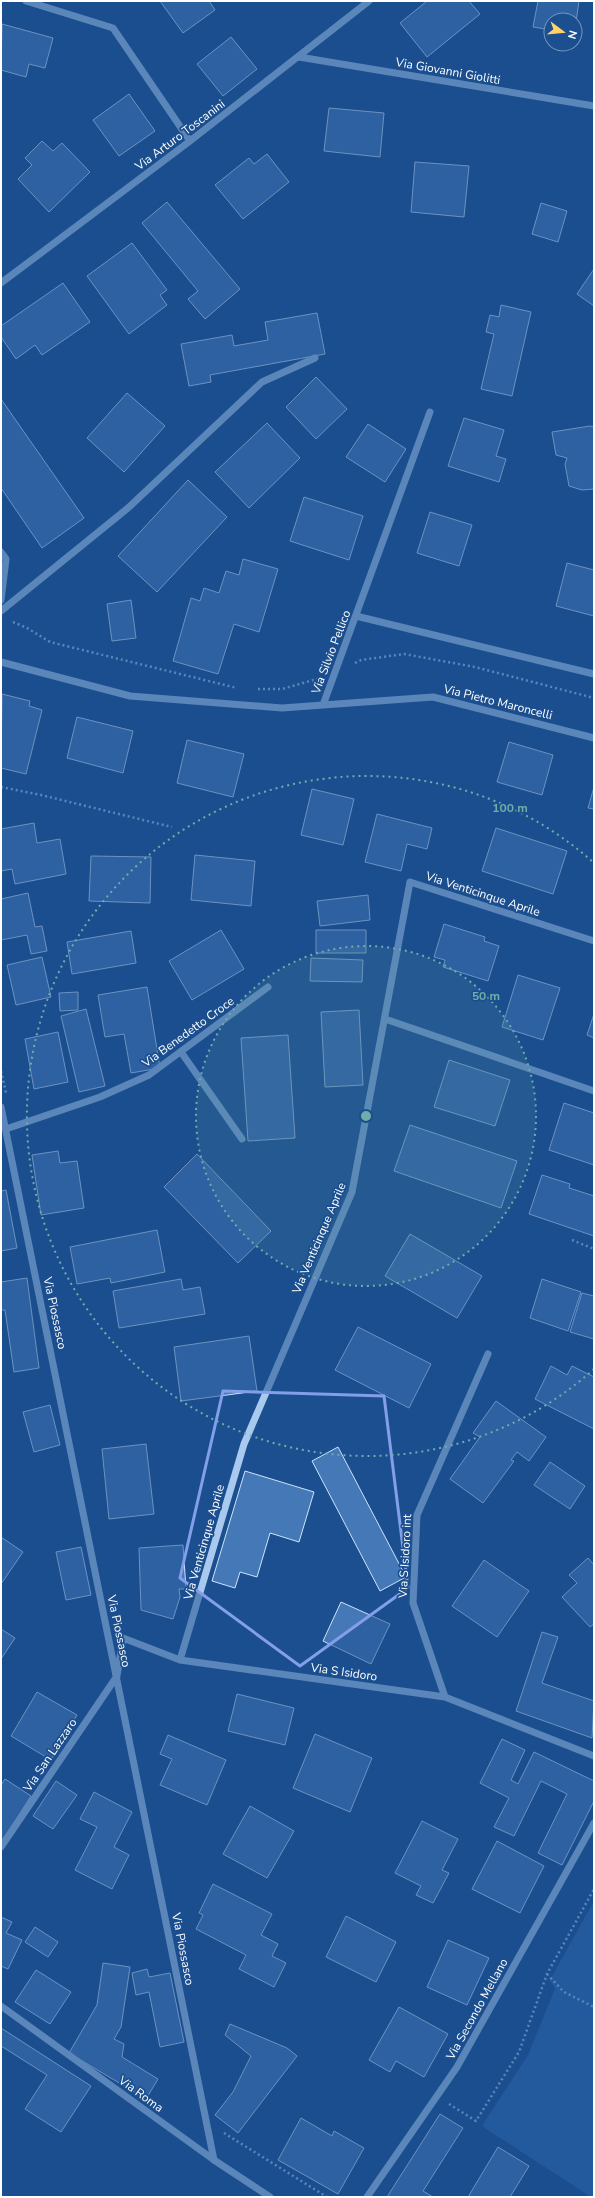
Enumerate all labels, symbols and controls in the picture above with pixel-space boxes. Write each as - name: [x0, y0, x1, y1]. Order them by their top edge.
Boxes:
- north arrow: [543, 12, 583, 52]
- text: N: [564, 29, 580, 41]
- street label: Via Giovanni Giolitti: [393, 54, 502, 88]
- street label: Via Arturo Toscanini: [131, 96, 228, 175]
- street label: Via Silvio Pellico: [307, 608, 354, 697]
- street label: Via Pietro Maroncelli: [441, 681, 554, 723]
- text: 100 m: [492, 800, 528, 816]
- street label: Via Venticinque Aprile: [423, 868, 542, 920]
- text: 50 m: [472, 988, 500, 1004]
- street label: Via Benedetto Croce: [138, 993, 237, 1071]
- centre of rings: [359, 1109, 373, 1123]
- street label: Via Venticinque Aprile: [288, 1180, 350, 1297]
- street label: Via Piossasco: [39, 1274, 71, 1351]
- street label: Via Venticinque Aprile: [180, 1482, 228, 1603]
- street label: Via S Isidoro int: [395, 1513, 415, 1599]
- street label: Via Piossasco: [103, 1592, 135, 1669]
- street label: Via S Isidoro: [309, 1659, 379, 1685]
- street label: Via San Lazzaro: [19, 1715, 81, 1796]
- street label: Via Piossasco: [168, 1910, 198, 1987]
- street label: Via Secondo Mellano: [442, 1955, 512, 2063]
- street label: Via Roma: [115, 2072, 167, 2116]

